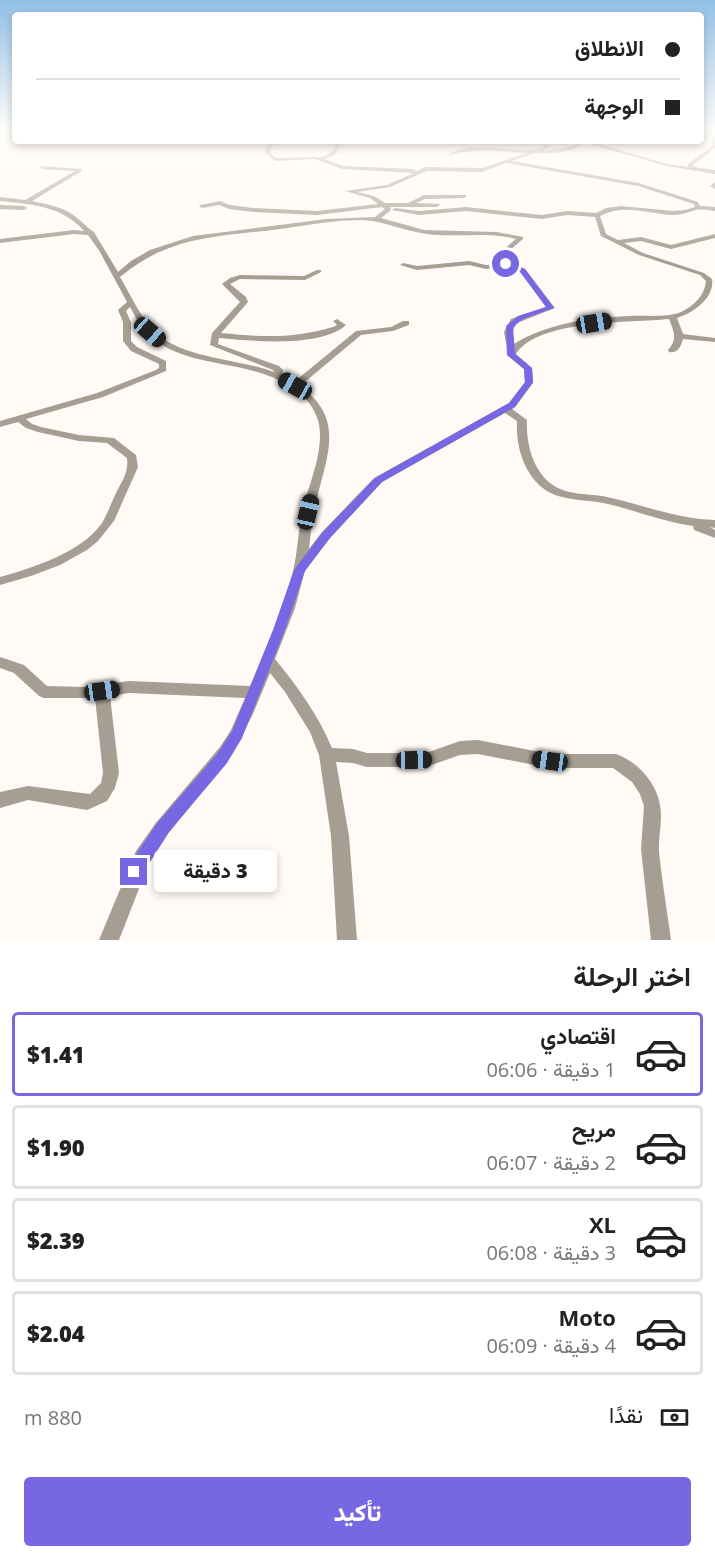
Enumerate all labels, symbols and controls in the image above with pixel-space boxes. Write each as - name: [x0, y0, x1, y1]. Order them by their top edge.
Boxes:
- text: الانطلاق: [575, 32, 644, 62]
- text: الوجهة: [584, 90, 644, 120]
- route start: [492, 250, 519, 277]
- car: [575, 311, 613, 335]
- car: [131, 313, 169, 351]
- car: [275, 369, 315, 403]
- car: [295, 492, 321, 532]
- car: [83, 680, 121, 702]
- car: [531, 750, 569, 772]
- car: [396, 751, 432, 769]
- callout: 3 دقيقة: [155, 851, 278, 893]
- text: 3 دقيقة: [183, 857, 248, 884]
- route end: [120, 858, 147, 885]
- text: اختر الرحلة: [573, 957, 691, 994]
- text: اقتصادي: [540, 1020, 616, 1050]
- icon: car: [634, 1027, 688, 1081]
- text: $1.41: [27, 1039, 85, 1069]
- text: 1 دقيقة · 06:06: [486, 1056, 616, 1083]
- text: مريح: [572, 1113, 616, 1143]
- icon: car: [634, 1120, 688, 1174]
- text: $1.90: [27, 1132, 85, 1162]
- text: 2 دقيقة · 06:07: [486, 1149, 616, 1176]
- text: XL: [589, 1209, 616, 1239]
- icon: car: [634, 1213, 688, 1267]
- text: $2.39: [27, 1225, 85, 1255]
- text: 3 دقيقة · 06:08: [486, 1239, 616, 1266]
- text: Moto: [558, 1302, 616, 1332]
- icon: car: [634, 1306, 688, 1360]
- text: $2.04: [27, 1318, 85, 1348]
- text: 4 دقيقة · 06:09: [486, 1332, 616, 1359]
- text: نقدًا: [609, 1399, 643, 1429]
- icon: cash: [658, 1401, 691, 1434]
- text: 880 m: [24, 1404, 82, 1431]
- button: تأكيد: [24, 1477, 691, 1546]

